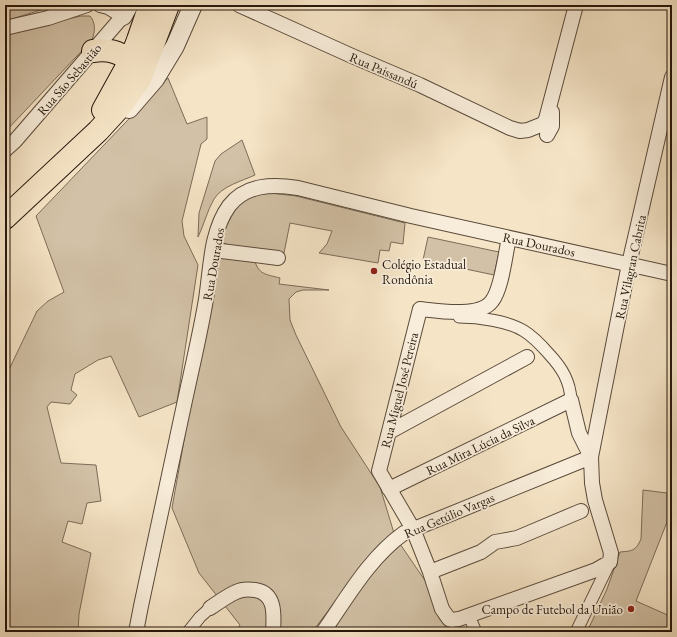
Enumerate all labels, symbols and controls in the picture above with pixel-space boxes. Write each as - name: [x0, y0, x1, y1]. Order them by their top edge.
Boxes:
- street label: Rua São Sebastião: [33, 40, 105, 119]
- street label: Rua Paissandú: [347, 48, 421, 93]
- street label: Rua Vilagran Cabrita: [611, 212, 650, 321]
- street label: Rua Dourados: [199, 226, 228, 302]
- street label: Rua Dourados: [501, 229, 577, 260]
- place label: Colégio Estadual Rondônia: [382, 256, 466, 288]
- marker: Colégio Estadual Rondônia: [369, 266, 379, 276]
- street label: Rua Miguel José Pereira: [377, 330, 422, 450]
- street label: Rua Mira Lúcia da Silva: [423, 411, 538, 479]
- street label: Rua Getúlio Vargas: [401, 489, 497, 542]
- place label: Campo de Futebol da União: [481, 601, 623, 618]
- marker: Campo de Futebol da União: [626, 604, 636, 614]

